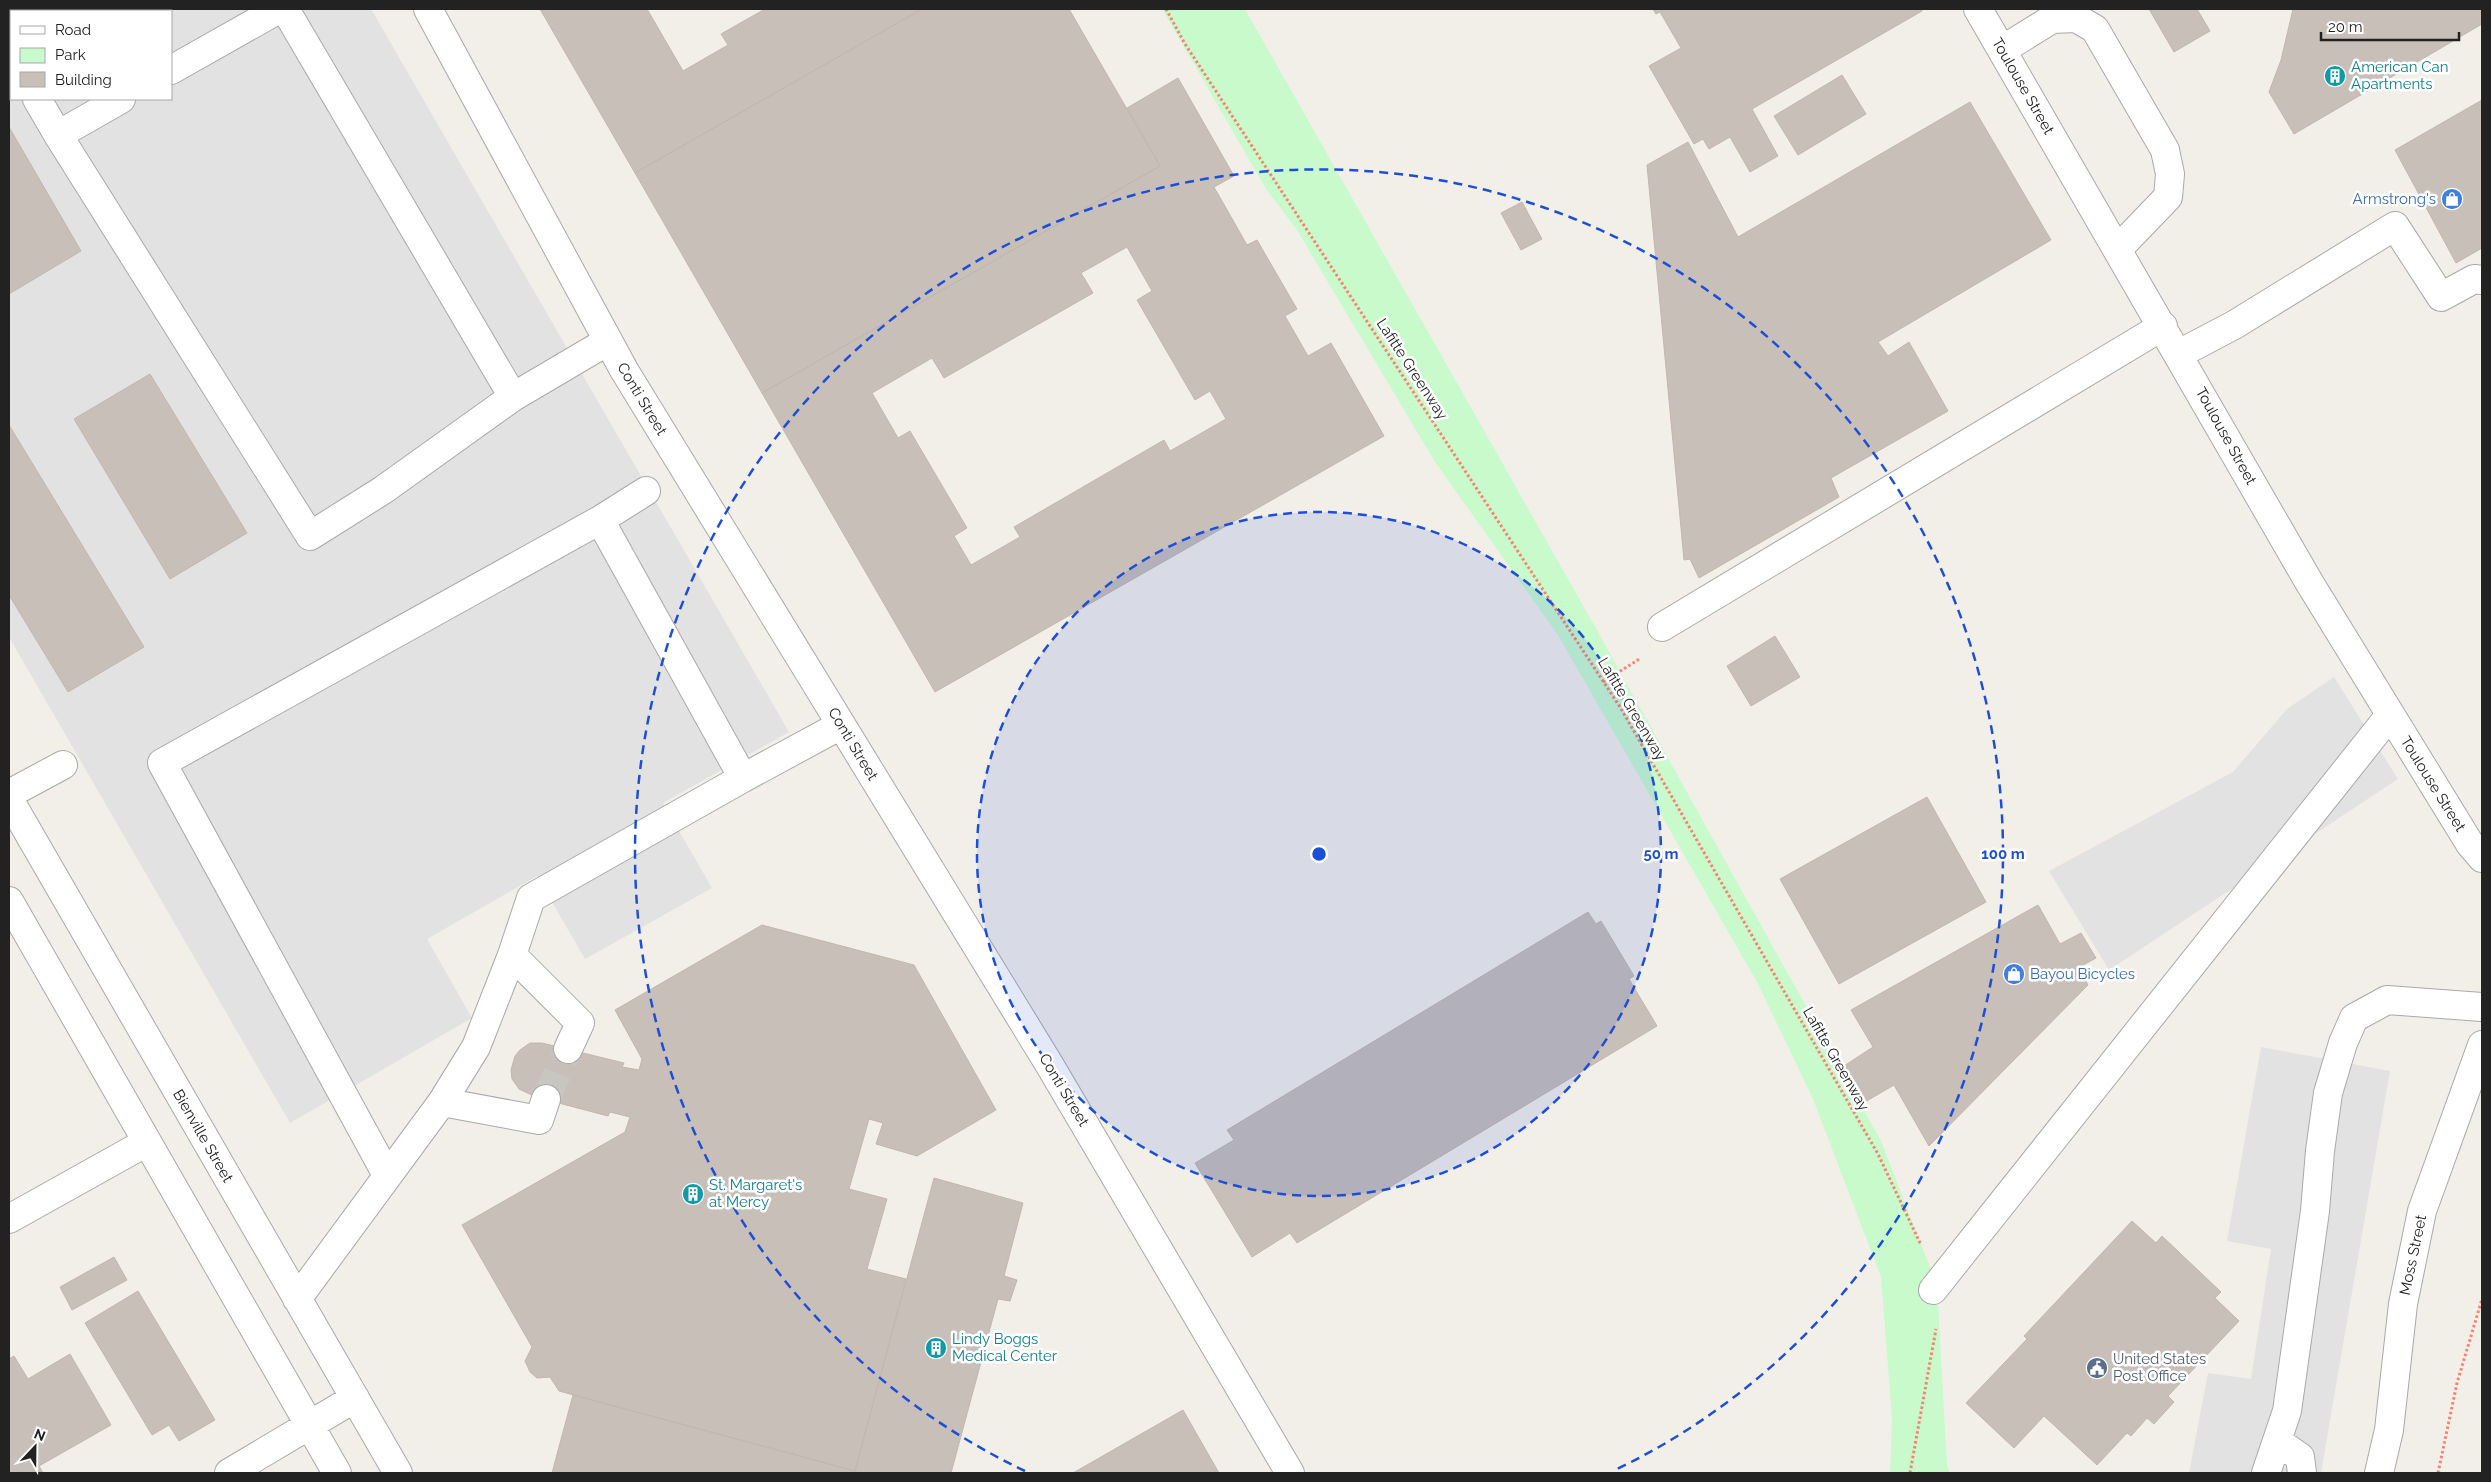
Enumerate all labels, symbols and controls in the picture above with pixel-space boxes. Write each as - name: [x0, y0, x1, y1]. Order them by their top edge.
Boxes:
- legend: [10, 10, 172, 100]
- scale bar: [2321, 10, 2458, 42]
- text: 20 m: [2328, 18, 2363, 36]
- text: Road: [55, 21, 91, 39]
- street label: Toulouse Street: [1988, 34, 2058, 138]
- text: Park: [55, 46, 86, 64]
- place label: American Can Apartments: [2351, 58, 2448, 93]
- building icon: American Can Apartments: [2323, 64, 2347, 88]
- text: Building: [55, 71, 112, 89]
- shop icon: Armstrong's: [2440, 187, 2464, 211]
- place label: Armstrong's: [2353, 190, 2436, 208]
- street label: Lafitte Greenway: [1373, 315, 1451, 423]
- street label: Conti Street: [613, 359, 671, 439]
- street label: Toulouse Street: [2192, 384, 2260, 488]
- street label: Lafitte Greenway: [1594, 654, 1670, 764]
- street label: Conti Street: [824, 704, 882, 784]
- street label: Toulouse Street: [2397, 733, 2469, 835]
- centre of rings: [1310, 845, 1328, 863]
- text: 50 m: [1643, 845, 1679, 863]
- text: 100 m: [1981, 845, 2025, 863]
- shop icon: Bayou Bicycles: [2002, 962, 2026, 986]
- place label: Bayou Bicycles: [2030, 965, 2135, 983]
- street label: Lafitte Greenway: [1799, 1004, 1873, 1114]
- street label: Conti Street: [1035, 1050, 1093, 1130]
- street label: Bienville Street: [169, 1086, 237, 1186]
- place label: St. Margaret's at Mercy: [709, 1176, 802, 1211]
- building icon: St. Margaret's at Mercy: [681, 1182, 705, 1206]
- street label: Moss Street: [2396, 1213, 2430, 1297]
- place label: Lindy Boggs Medical Center: [952, 1330, 1058, 1365]
- building icon: Lindy Boggs Medical Center: [924, 1336, 948, 1360]
- place label: United States Post Office: [2113, 1350, 2206, 1385]
- public building icon: United States Post Office: [2085, 1356, 2109, 1380]
- north arrow: [10, 1422, 60, 1472]
- text: N: [32, 1426, 48, 1444]

